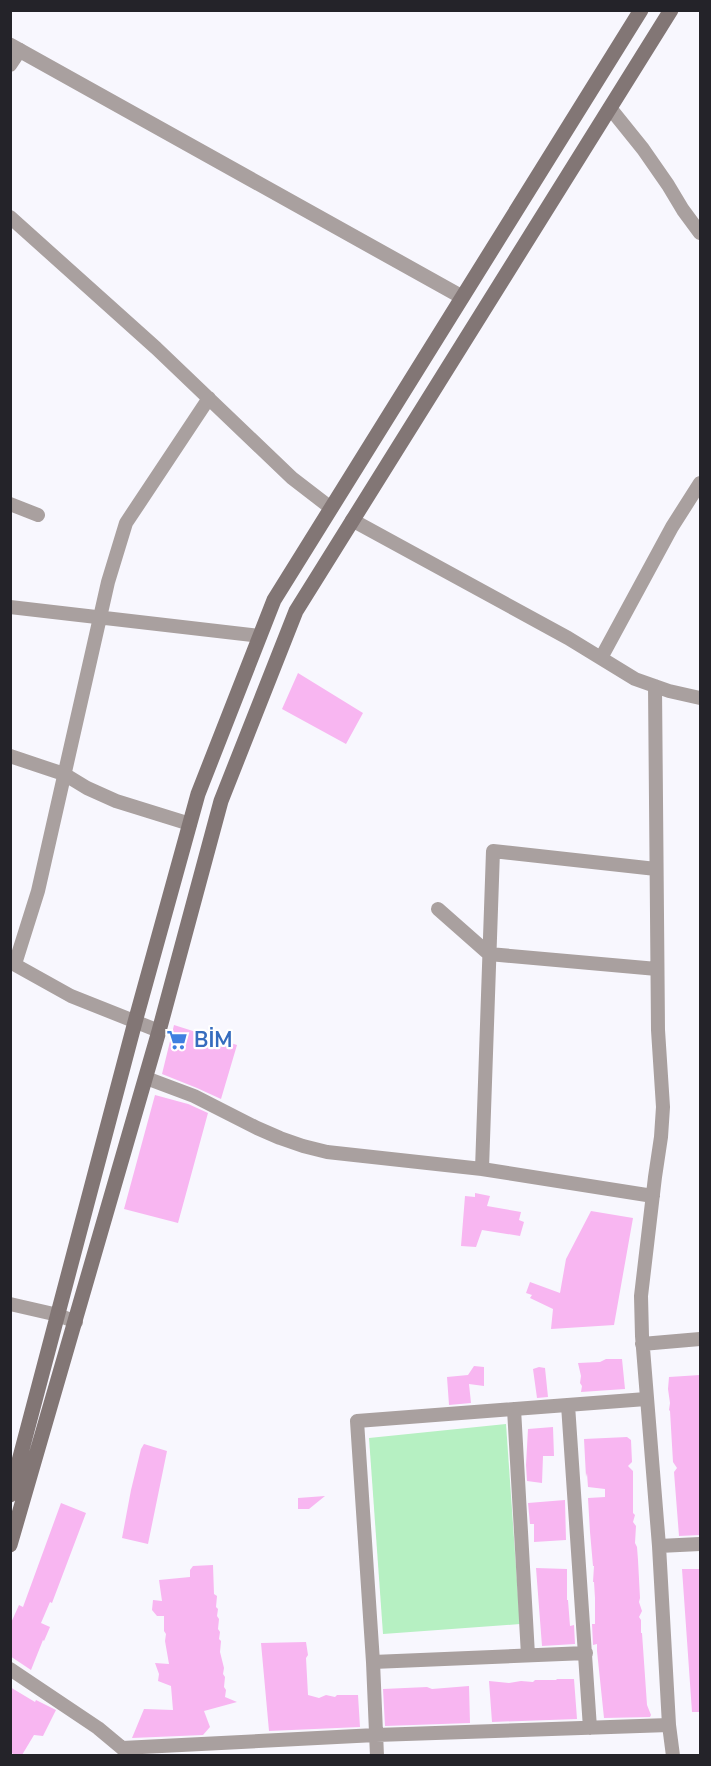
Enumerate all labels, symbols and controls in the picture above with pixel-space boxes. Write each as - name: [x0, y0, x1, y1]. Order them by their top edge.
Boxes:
- place label: BİM: [194, 1026, 233, 1054]
- supermarket icon: BİM: [165, 1028, 189, 1052]

